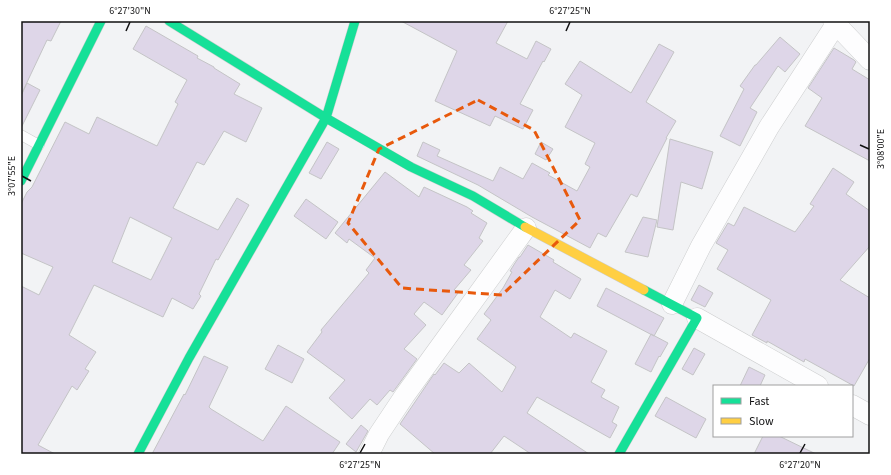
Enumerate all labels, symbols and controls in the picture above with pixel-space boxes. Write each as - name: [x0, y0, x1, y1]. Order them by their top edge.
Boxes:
- text: 6°27'30"N: [109, 4, 151, 18]
- text: 6°27'25"N: [549, 4, 591, 18]
- text: 3°08'00"E: [874, 129, 888, 169]
- text: 3°07'55"E: [5, 156, 19, 196]
- legend: [713, 385, 853, 437]
- text: Fast: [749, 393, 769, 410]
- text: Slow: [749, 413, 774, 430]
- text: 6°27'25"N: [339, 458, 381, 472]
- text: 6°27'20"N: [779, 458, 821, 472]

